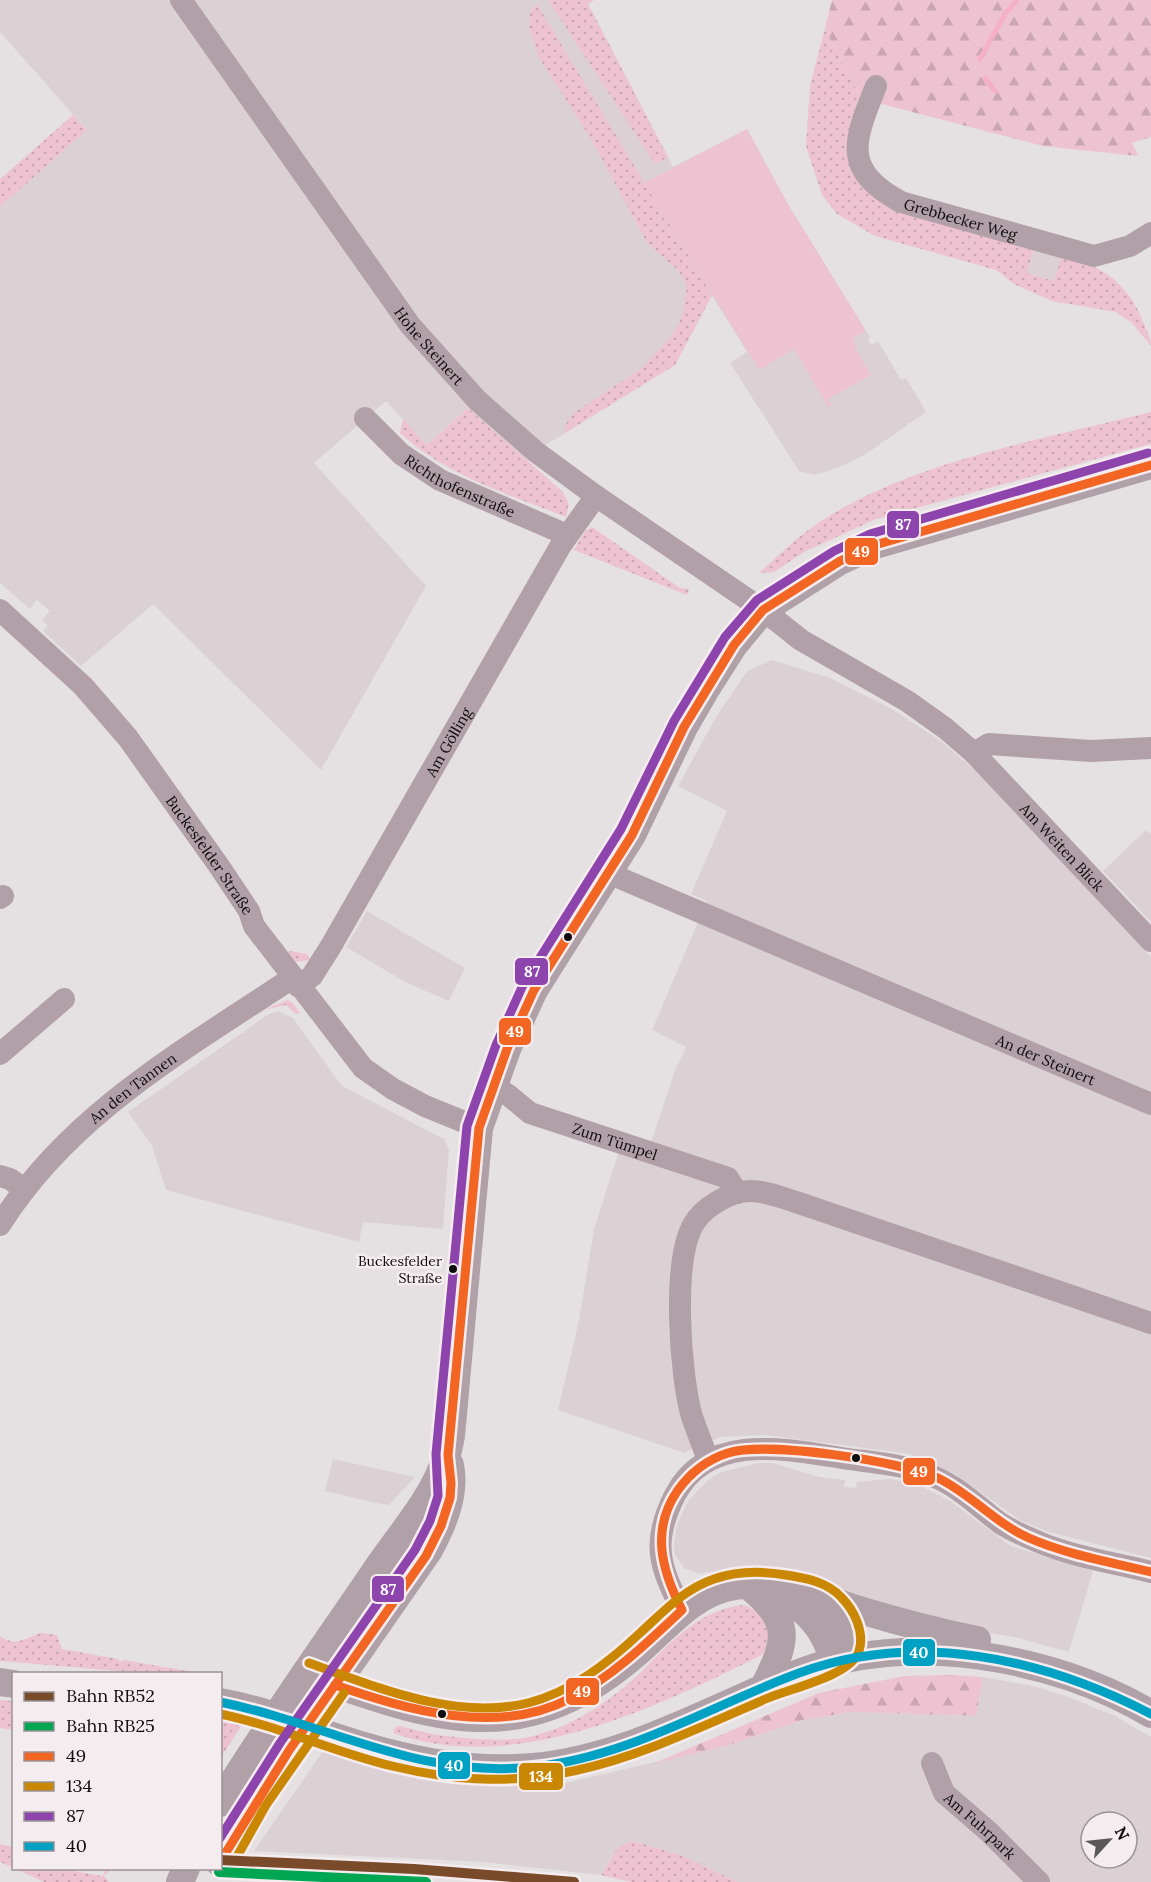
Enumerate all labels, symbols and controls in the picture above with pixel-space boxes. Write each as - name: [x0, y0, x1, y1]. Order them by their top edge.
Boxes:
- street label: Grebbecker Weg: [902, 194, 1020, 244]
- street label: Hohe Steinert: [391, 303, 469, 389]
- street label: Richthofenstraße: [401, 450, 518, 521]
- line badge: 87: [886, 510, 920, 539]
- text: 87: [895, 514, 912, 534]
- line badge: 49: [844, 537, 879, 566]
- text: 49: [852, 541, 870, 561]
- street label: Am Gölling: [420, 703, 476, 781]
- street label: Buckesfelder Straße: [162, 791, 258, 918]
- street label: Am Weiten Blick: [1016, 798, 1109, 895]
- unlabelled marker: [562, 931, 574, 943]
- line badge: 87: [514, 957, 549, 986]
- text: 87: [524, 961, 541, 981]
- line badge: 49: [498, 1017, 532, 1046]
- text: 49: [506, 1021, 524, 1041]
- street label: An der Steinert: [992, 1029, 1099, 1089]
- street label: An den Tannen: [84, 1048, 180, 1128]
- street label: Zum Tümpel: [570, 1118, 660, 1164]
- place label: Buckesfelder Straße: [358, 1252, 442, 1287]
- marker: Buckesfelder Straße: [447, 1263, 459, 1275]
- unlabelled marker: [850, 1452, 862, 1464]
- line badge: 49: [902, 1457, 936, 1486]
- text: 49: [910, 1461, 928, 1481]
- line badge: 87: [371, 1575, 405, 1603]
- text: 87: [380, 1579, 397, 1599]
- line badge: 40: [902, 1638, 936, 1667]
- text: 40: [910, 1642, 928, 1662]
- legend: [12, 1672, 222, 1870]
- line badge: 49: [565, 1677, 600, 1706]
- text: 49: [573, 1681, 591, 1701]
- text: Bahn RB52: [66, 1684, 155, 1707]
- unlabelled marker: [436, 1708, 448, 1720]
- text: Bahn RB25: [66, 1714, 155, 1737]
- text: 49: [66, 1744, 86, 1767]
- line badge: 40: [437, 1751, 471, 1780]
- text: 40: [445, 1755, 463, 1775]
- line badge: 134: [518, 1762, 564, 1791]
- text: 134: [529, 1766, 553, 1786]
- text: 134: [66, 1774, 93, 1797]
- street label: Am Fuhrpark: [940, 1787, 1020, 1863]
- text: 87: [66, 1804, 84, 1827]
- north arrow: [1079, 1810, 1139, 1870]
- text: N: [1111, 1823, 1134, 1843]
- text: 40: [66, 1834, 87, 1857]

